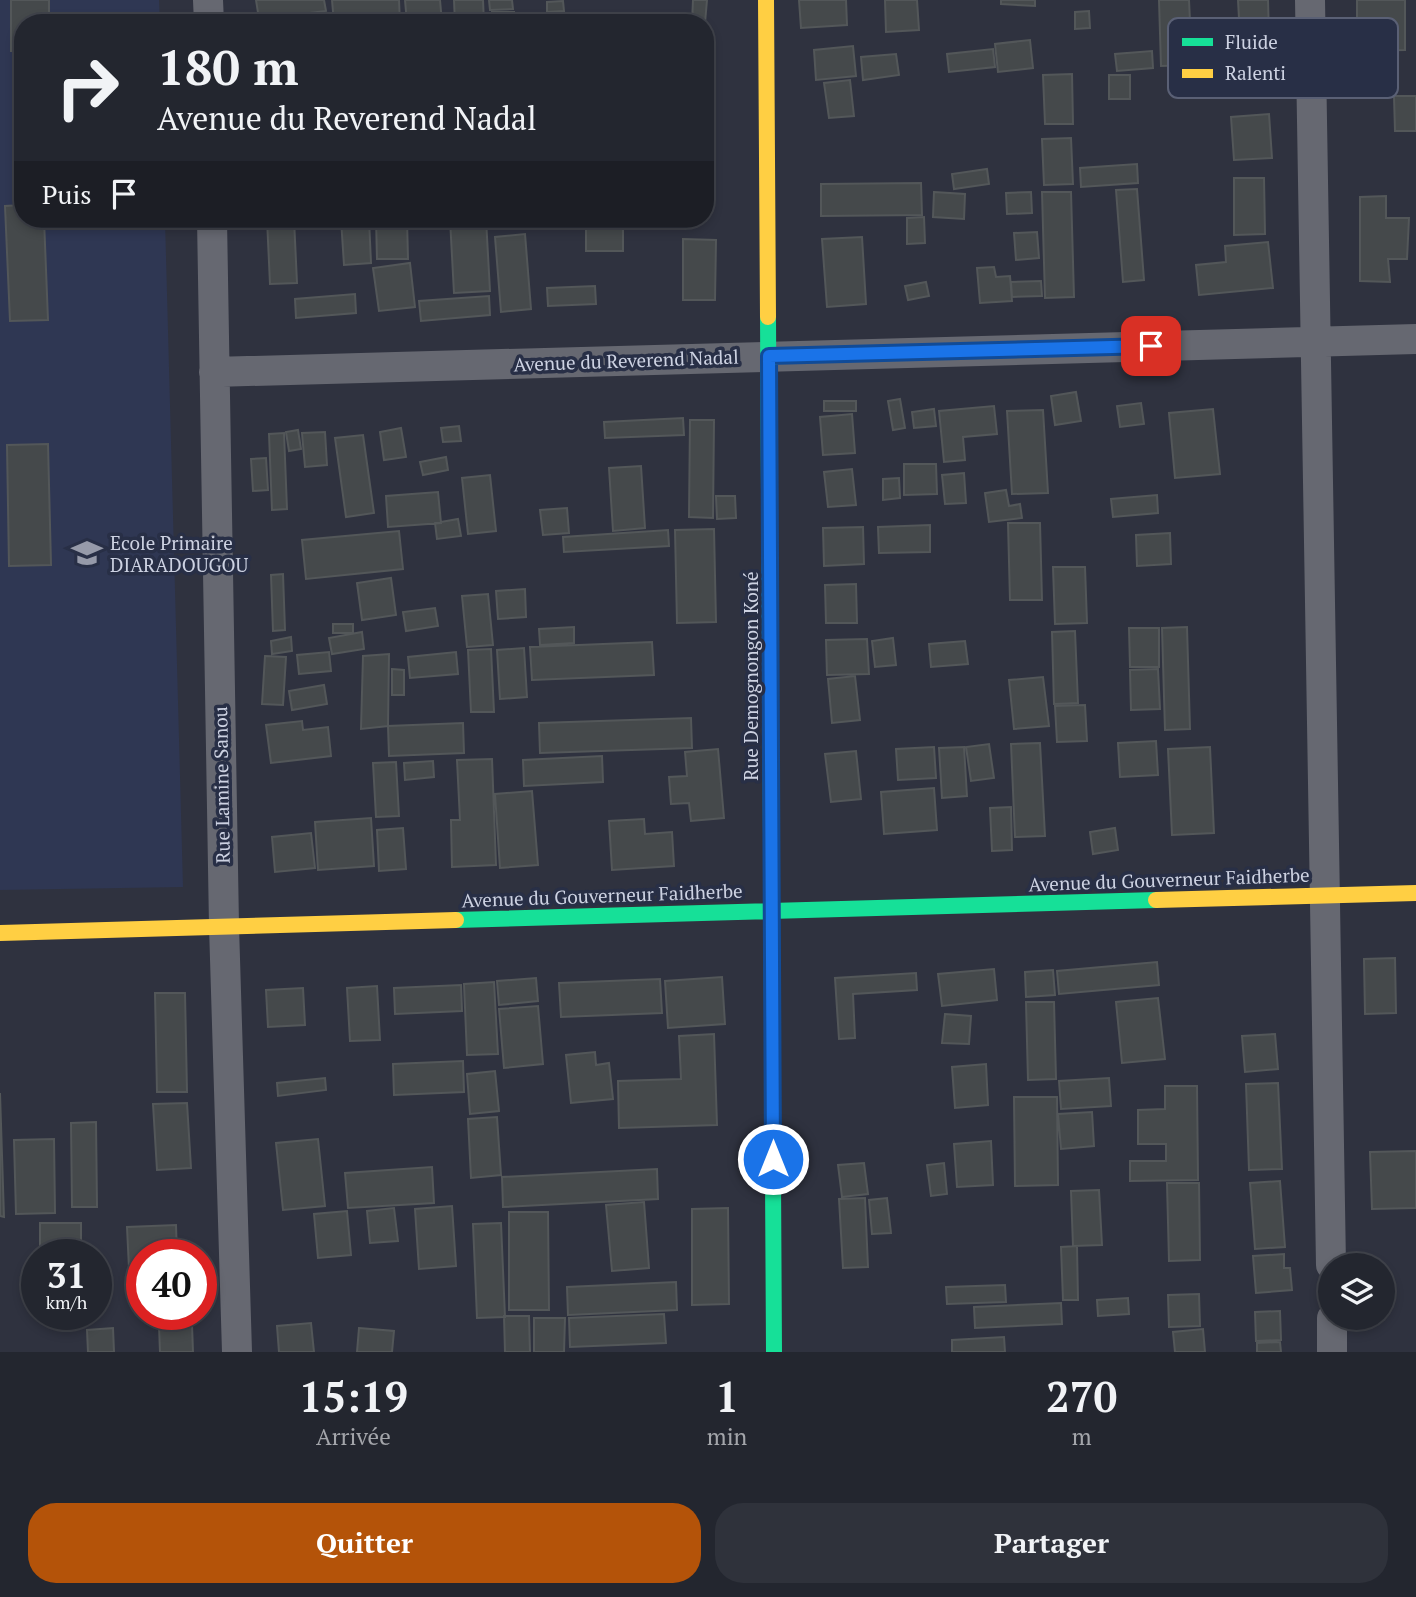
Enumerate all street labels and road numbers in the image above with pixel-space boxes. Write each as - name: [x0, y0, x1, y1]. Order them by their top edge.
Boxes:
- street label: Avenue du Reverend Nadal: [513, 344, 739, 376]
- street label: Rue Demognongon Koné: [738, 571, 763, 781]
- street label: Rue Lamine Sanou: [207, 706, 235, 864]
- street label: Avenue du Gouverneur Faidherbe: [1028, 862, 1310, 896]
- street label: Avenue du Gouverneur Faidherbe: [461, 878, 743, 912]

